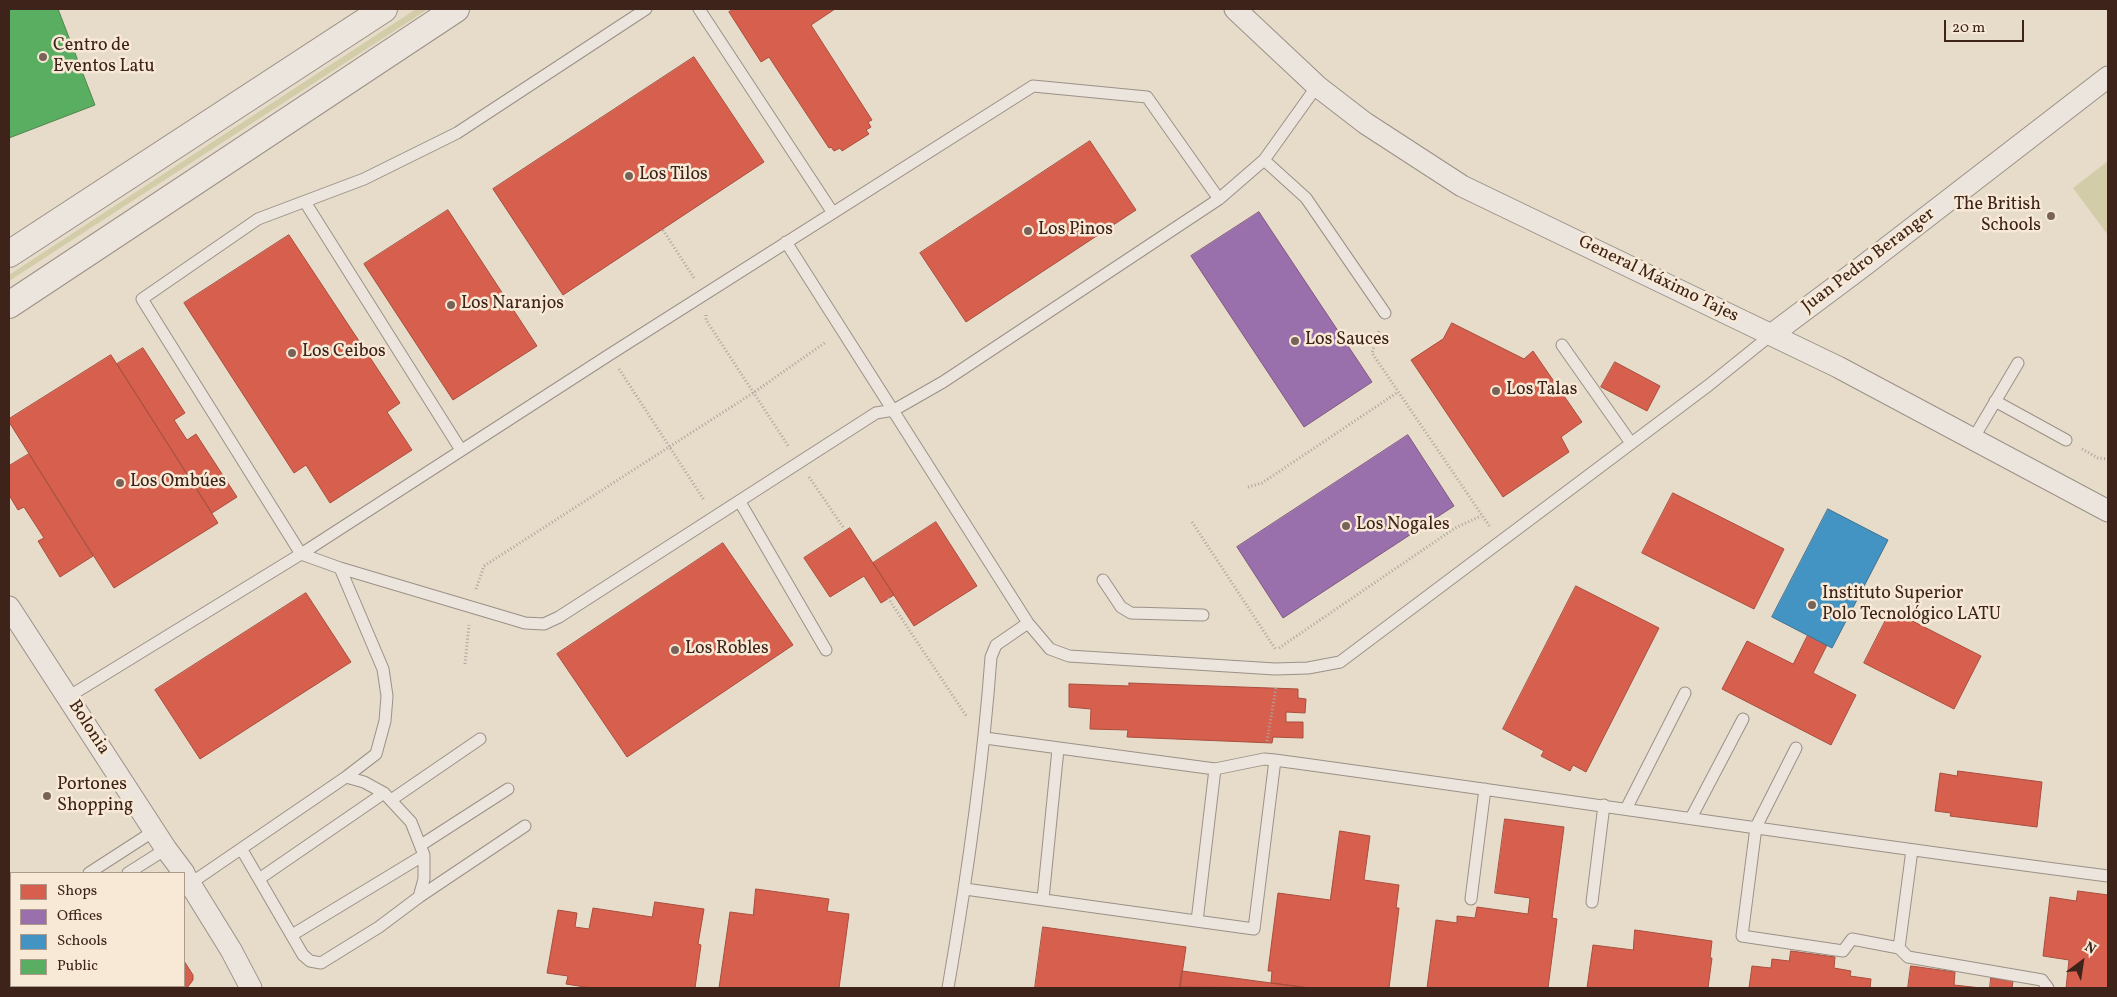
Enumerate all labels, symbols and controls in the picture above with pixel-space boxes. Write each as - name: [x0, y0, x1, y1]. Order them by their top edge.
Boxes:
- scale bar: [1947, 10, 2027, 42]
- text: 20 m: [1952, 18, 1985, 39]
- place label: Centro de Eventos Latu: [53, 36, 155, 78]
- marker: Centro de Eventos Latu: [37, 51, 49, 63]
- place label: Los Tilos: [639, 165, 708, 187]
- marker: Los Tilos: [623, 170, 635, 182]
- place label: The British Schools: [1954, 195, 2041, 238]
- street label: Juan Pedro Beranger: [1798, 204, 1940, 318]
- marker: The British Schools: [2045, 210, 2057, 222]
- place label: Los Pinos: [1038, 220, 1113, 242]
- marker: Los Pinos: [1022, 225, 1034, 237]
- street label: General Máximo Tajes: [1574, 232, 1742, 328]
- place label: Los Naranjos: [461, 294, 564, 316]
- marker: Los Naranjos: [445, 299, 457, 311]
- place label: Los Sauces: [1305, 330, 1389, 352]
- marker: Los Sauces: [1289, 335, 1301, 347]
- place label: Los Ceibos: [302, 342, 386, 364]
- marker: Los Ceibos: [286, 347, 298, 359]
- place label: Los Talas: [1506, 380, 1577, 402]
- marker: Los Talas: [1490, 385, 1502, 397]
- place label: Los Ombúes: [130, 472, 226, 494]
- marker: Los Ombúes: [114, 477, 126, 489]
- place label: Los Nogales: [1356, 515, 1450, 537]
- marker: Los Nogales: [1340, 520, 1352, 532]
- place label: Instituto Superior Polo Tecnológico LATU: [1822, 584, 2001, 626]
- marker: Instituto Superior Polo Tecnológico LATU: [1806, 599, 1818, 611]
- place label: Los Robles: [685, 639, 769, 661]
- marker: Los Robles: [669, 644, 681, 656]
- street label: Bolonia: [62, 697, 114, 759]
- place label: Portones Shopping: [57, 775, 133, 818]
- marker: Portones Shopping: [41, 790, 53, 802]
- legend: [10, 872, 185, 987]
- text: Shops: [57, 881, 97, 902]
- text: Offices: [57, 906, 102, 927]
- text: Schools: [57, 931, 107, 952]
- north arrow: [2057, 937, 2107, 987]
- text: N: [2081, 938, 2099, 959]
- text: Public: [57, 956, 98, 977]

